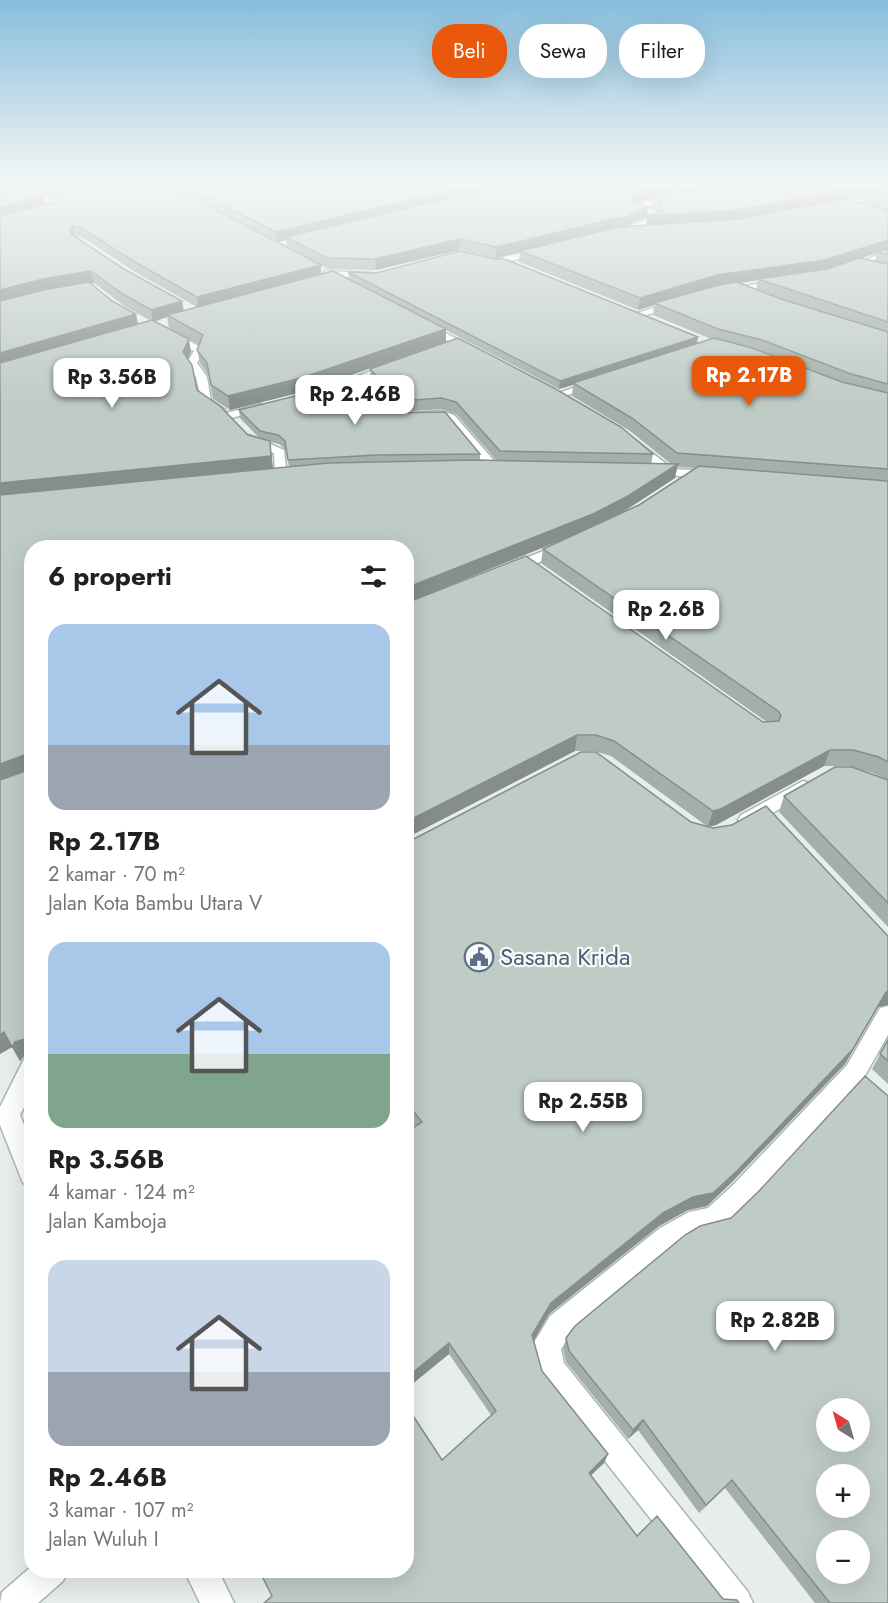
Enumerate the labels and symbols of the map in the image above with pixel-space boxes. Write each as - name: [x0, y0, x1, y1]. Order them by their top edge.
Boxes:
- pin: Rp 2.17B: [687, 356, 811, 407]
- pin: Rp 3.56B: [50, 358, 174, 409]
- pin: Rp 2.46B: [293, 375, 417, 426]
- pin: Rp 2.6B: [611, 590, 721, 641]
- place label: Sasana Krida: [500, 939, 631, 974]
- public building icon: Sasana Krida: [463, 941, 495, 973]
- pin: Rp 2.55B: [521, 1082, 645, 1133]
- pin: Rp 2.82B: [713, 1301, 837, 1352]
- north arrow: [816, 1398, 870, 1452]

